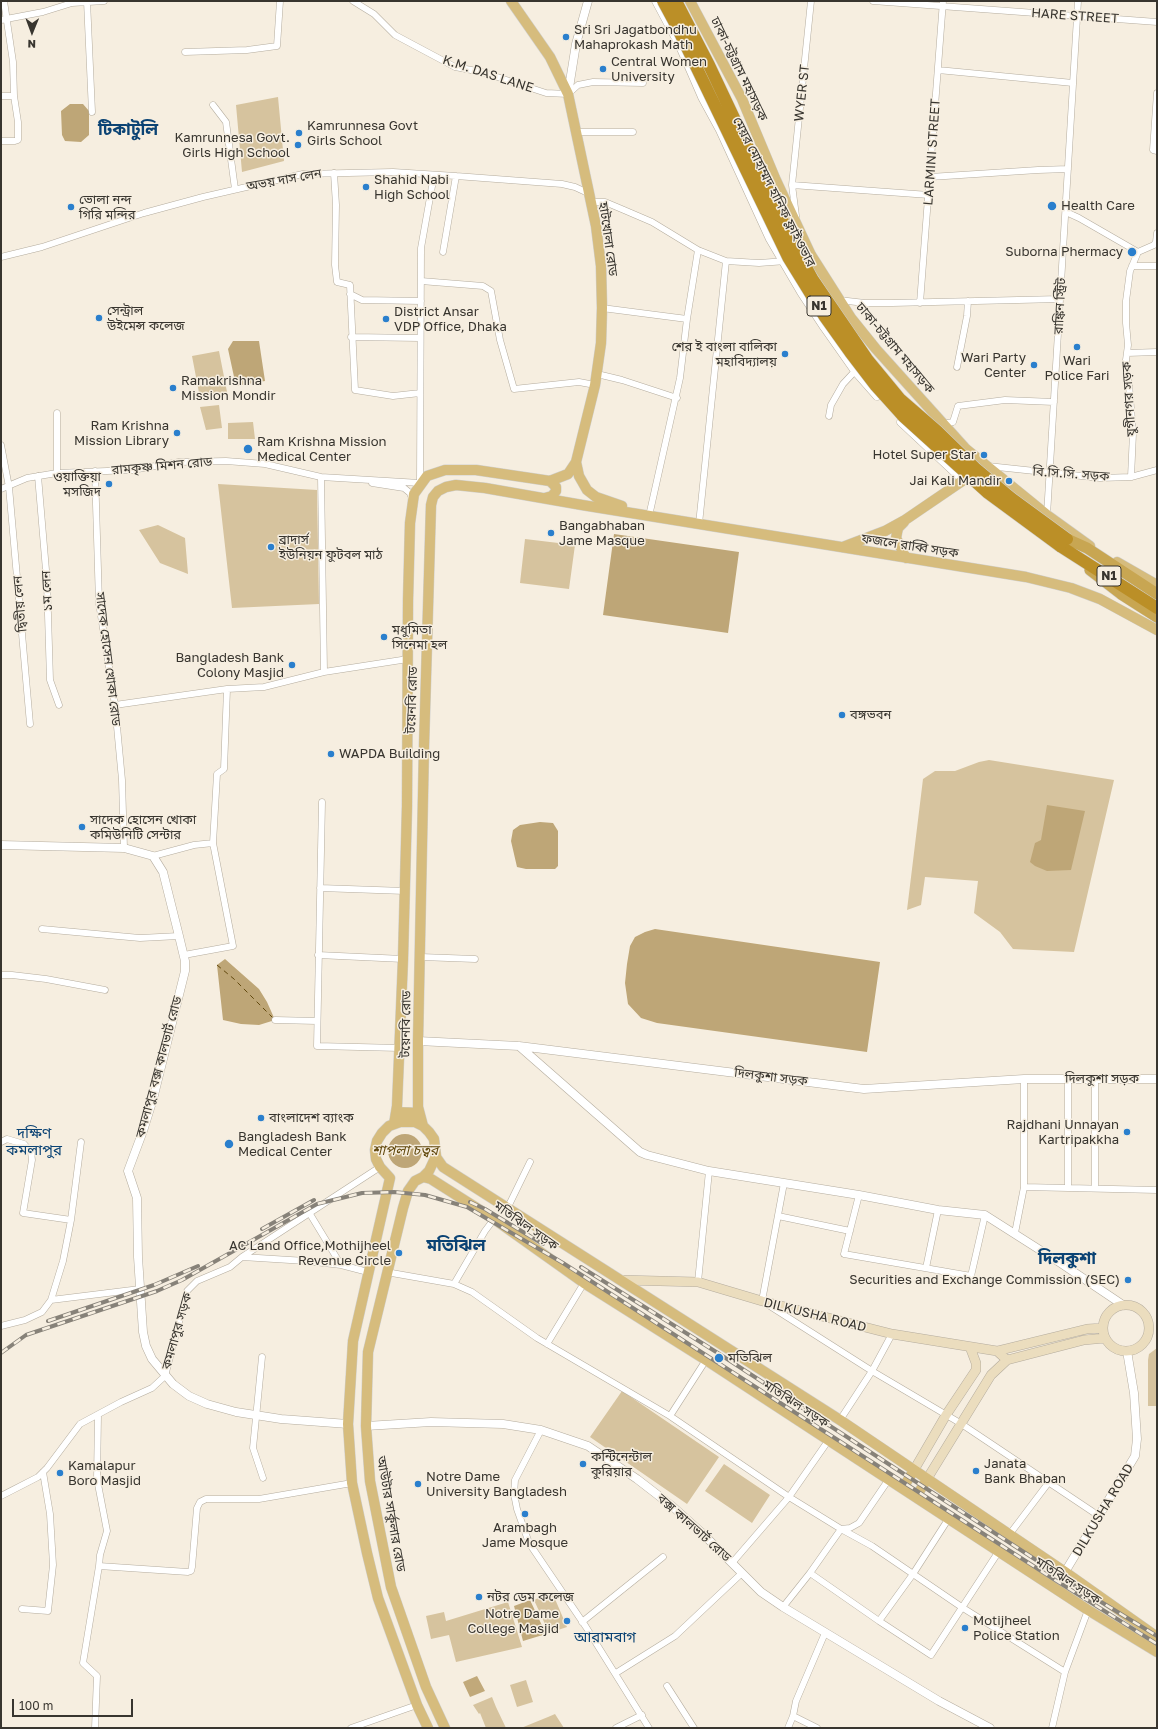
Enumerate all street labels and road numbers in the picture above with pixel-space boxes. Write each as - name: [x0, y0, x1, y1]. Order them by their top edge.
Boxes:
- street label: HARE STREET: [1031, 5, 1119, 27]
- street label: ঢাকা-চট্টগ্রাম মহাসড়ক: [707, 15, 771, 123]
- street label: K.M. DAS LANE: [441, 52, 535, 96]
- street label: WYER ST: [791, 64, 813, 122]
- street label: LARMINI STREET: [920, 98, 944, 206]
- street label: মেয়র মোহাম্মদ হানিফ ফ্লাইওভার: [729, 114, 819, 270]
- street label: অভয় দাস লেন: [245, 166, 323, 194]
- street label: হাটখোলা রোড: [595, 201, 621, 277]
- street label: রাঙ্কিন স্ট্রিট: [1051, 277, 1069, 335]
- road number: N1: [807, 296, 831, 316]
- street label: ঢাকা-চট্টগ্রাম মহাসড়ক: [852, 299, 938, 397]
- street label: যুগীনগর সড়ক: [1119, 361, 1139, 437]
- street label: রামকৃষ্ণ মিশন রোড: [111, 454, 213, 478]
- street label: বি.সি.সি. সড়ক: [1032, 464, 1110, 484]
- street label: ফজলে রাব্বি সড়ক: [860, 531, 960, 561]
- road number: N1: [1097, 566, 1121, 586]
- street label: ১ম লেন: [38, 570, 56, 612]
- street label: দ্বিতীয় লেন: [10, 575, 30, 633]
- street label: সাদেক হোসেন খোকা রোড: [92, 591, 124, 727]
- street label: টয়েনবি রোড: [403, 666, 421, 734]
- street label: টয়েনবি রোড: [398, 990, 414, 1058]
- street label: কমলাপুর বক্স কালভার্ট রোড: [133, 995, 185, 1139]
- street label: দিলকুশা সড়ক: [733, 1065, 809, 1089]
- street label: দিলকুশা সড়ক: [1065, 1071, 1139, 1087]
- street label: মতিঝিল সড়ক: [491, 1198, 561, 1254]
- street label: কমলাপুর সড়ক: [159, 1291, 195, 1371]
- street label: DILKUSHA ROAD: [762, 1295, 868, 1335]
- street label: মতিঝিল সড়ক: [760, 1377, 832, 1431]
- street label: আউটার সার্কুলার রোড: [373, 1455, 409, 1573]
- street label: DILKUSHA ROAD: [1069, 1461, 1137, 1559]
- street label: বক্স কালভার্ট রোড: [654, 1491, 734, 1565]
- street label: মতিঝিল সড়ক: [1032, 1554, 1104, 1608]

